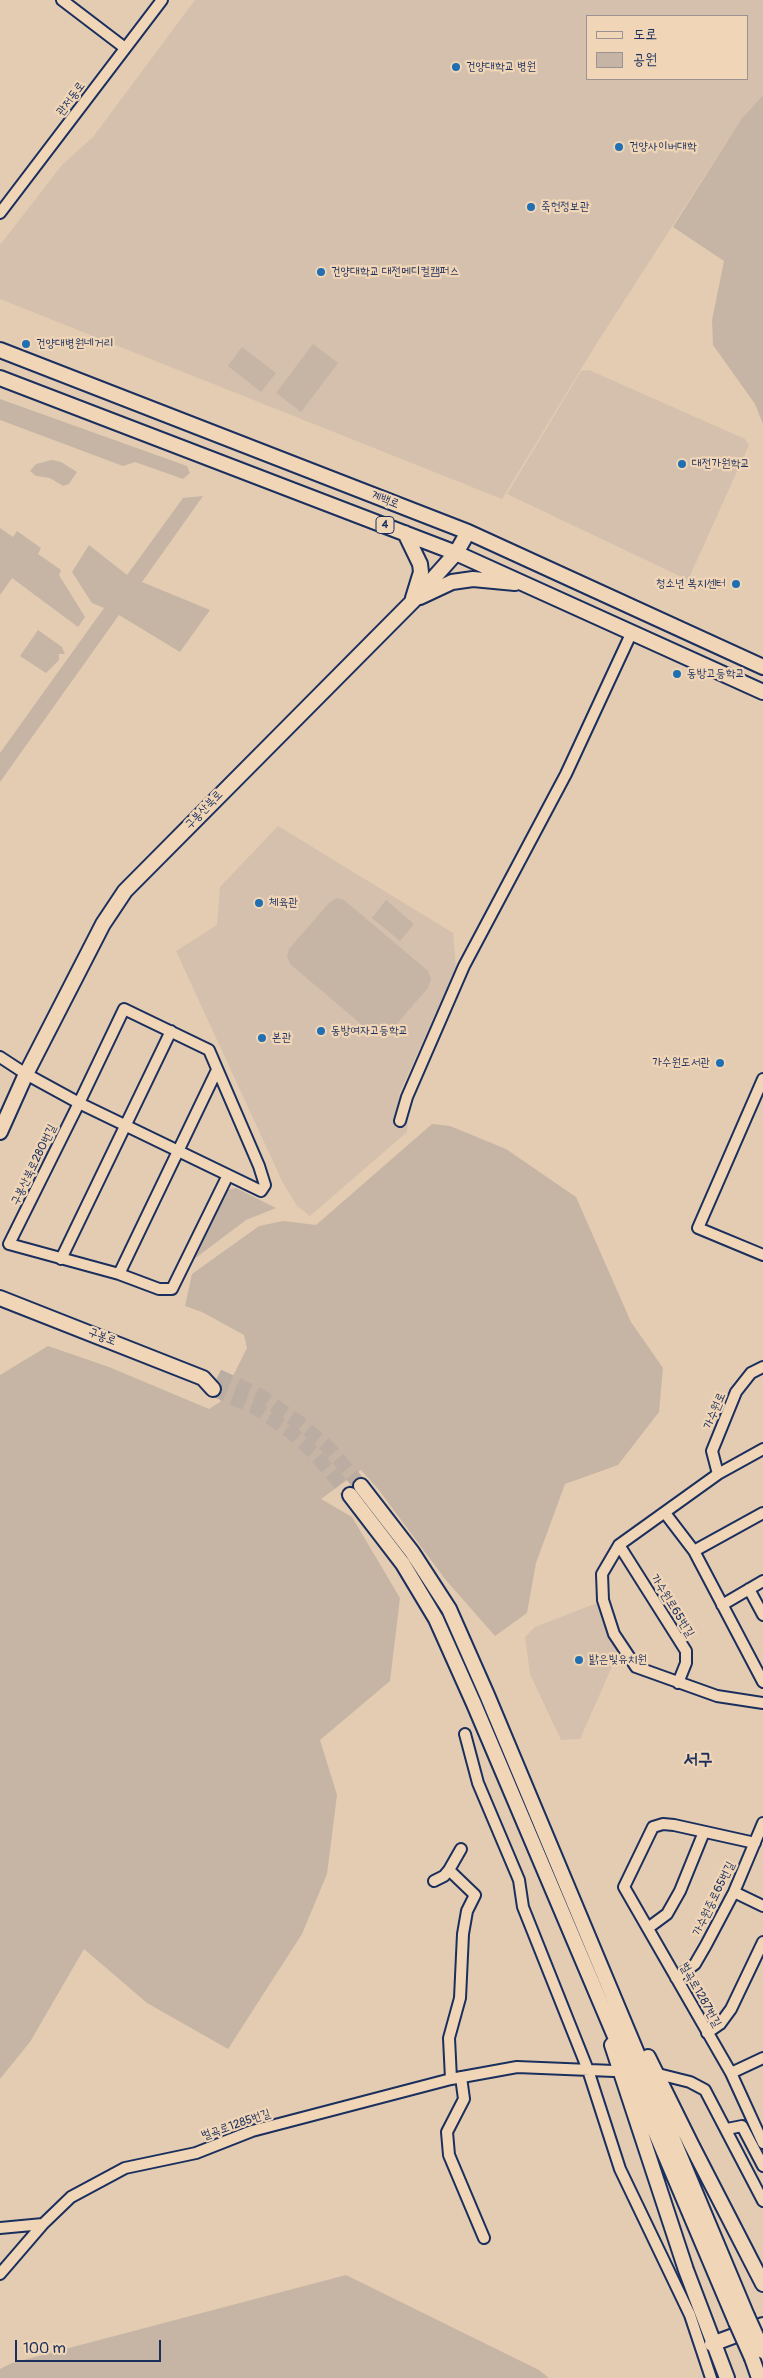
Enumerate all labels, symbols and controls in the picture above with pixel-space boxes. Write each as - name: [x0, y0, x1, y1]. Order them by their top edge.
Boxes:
- legend: [586, 15, 748, 80]
- text: 도로: [633, 25, 657, 44]
- text: 공원: [633, 50, 657, 69]
- place label: 건양대학교 병원: [466, 60, 536, 74]
- marker: 건양대학교 병원: [450, 61, 462, 73]
- street label: 관저동로: [54, 79, 88, 119]
- place label: 건양사이버대학: [629, 140, 697, 154]
- marker: 건양사이버대학: [613, 141, 625, 153]
- place label: 죽헌정보관: [541, 200, 589, 214]
- marker: 죽헌정보관: [525, 201, 537, 213]
- place label: 건양대학교 대전메디컬캠퍼스: [331, 265, 459, 279]
- marker: 건양대학교 대전메디컬캠퍼스: [315, 266, 327, 278]
- place label: 건양대병원네거리: [36, 337, 113, 351]
- marker: 건양대병원네거리: [20, 338, 32, 350]
- place label: 대전가원학교: [692, 457, 750, 471]
- marker: 대전가원학교: [676, 458, 688, 470]
- street label: 계백로: [369, 488, 401, 512]
- road number: 4: [376, 516, 394, 534]
- place label: 청소년 복지센터: [656, 577, 726, 591]
- marker: 청소년 복지센터: [730, 578, 742, 590]
- place label: 동방고등학교: [687, 667, 745, 681]
- marker: 동방고등학교: [671, 668, 683, 680]
- street label: 구봉산북로: [182, 788, 226, 832]
- place label: 체육관: [269, 896, 298, 910]
- marker: 체육관: [253, 897, 265, 909]
- place label: 동방여자고등학교: [331, 1024, 408, 1038]
- marker: 동방여자고등학교: [315, 1025, 327, 1037]
- place label: 본관: [272, 1031, 291, 1045]
- marker: 본관: [256, 1032, 268, 1044]
- place label: 가수원도서관: [652, 1056, 710, 1070]
- marker: 가수원도서관: [714, 1057, 726, 1069]
- street label: 구봉산북로280번길: [8, 1122, 60, 1208]
- street label: 구봉로: [86, 1325, 118, 1349]
- street label: 가수원로: [701, 1390, 729, 1432]
- street label: 가수원로65번길: [647, 1572, 697, 1640]
- place label: 밝은빛유치원: [589, 1653, 647, 1667]
- marker: 밝은빛유치원: [573, 1654, 585, 1666]
- district label: 서구: [684, 1749, 712, 1771]
- street label: 가수원중로65번길: [690, 1859, 738, 1939]
- street label: 벌곡로1287번길: [676, 1960, 724, 2030]
- street label: 벌곡로1285번길: [200, 2106, 272, 2144]
- scale bar: [18, 2330, 164, 2362]
- text: 100 m: [23, 2339, 66, 2358]

